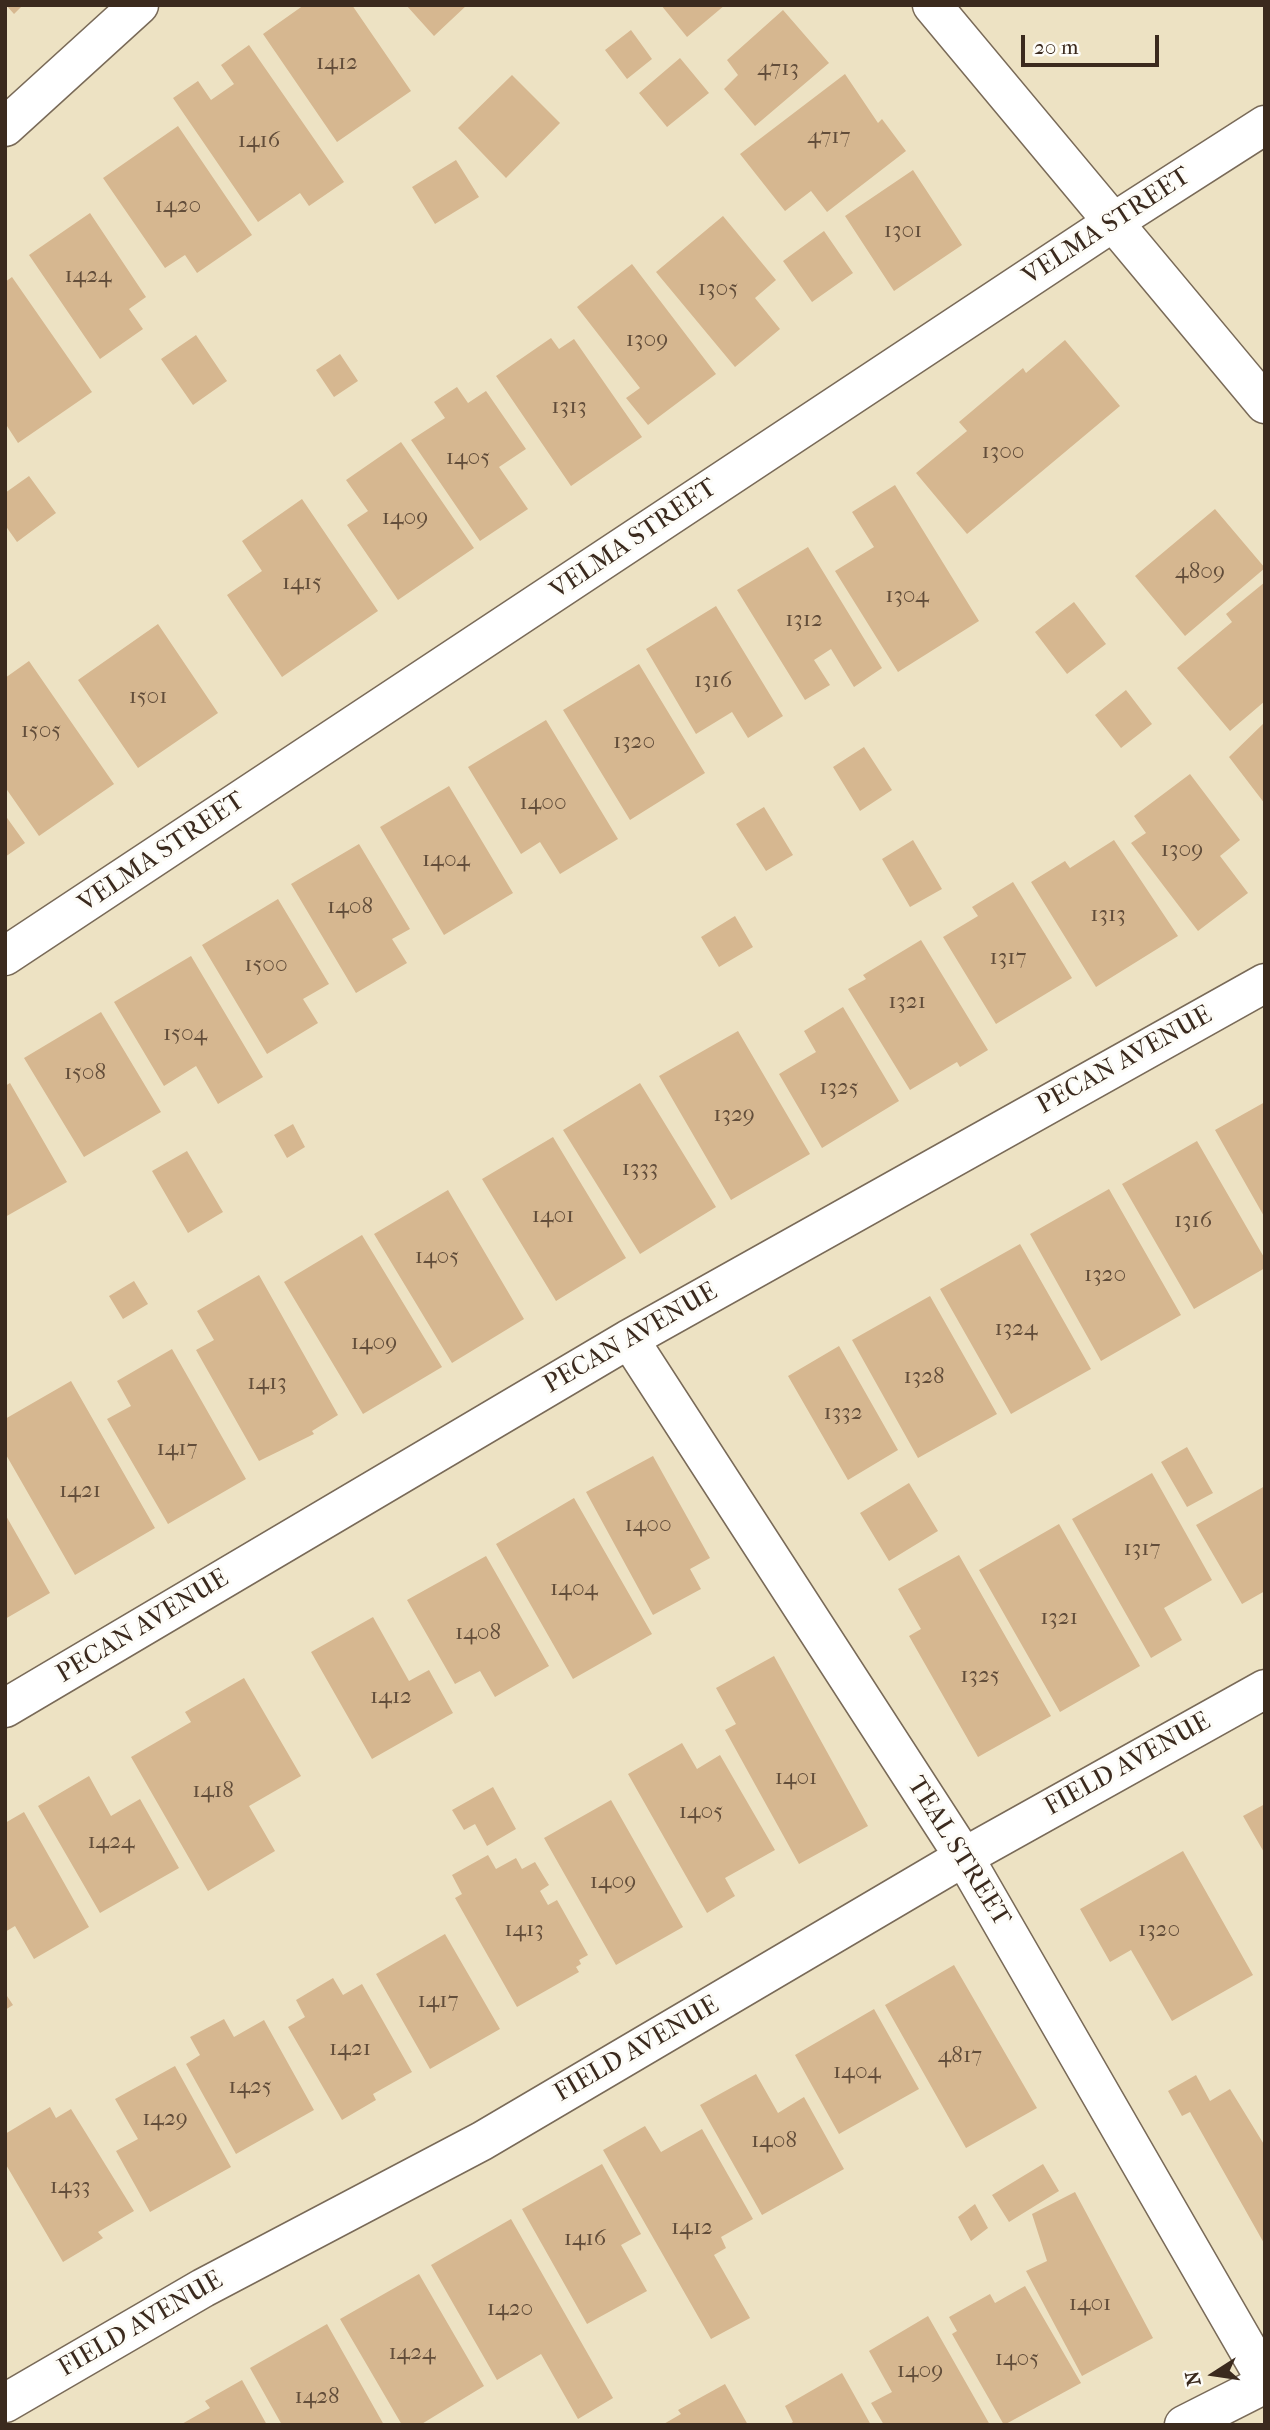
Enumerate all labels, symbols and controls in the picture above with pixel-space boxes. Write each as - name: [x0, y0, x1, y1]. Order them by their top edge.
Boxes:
- scale bar: [1025, 21, 1163, 65]
- text: 20 m: [1034, 35, 1078, 59]
- house number: 1412: [316, 49, 358, 77]
- house number: 4713: [757, 55, 799, 83]
- house number: 4717: [807, 123, 851, 151]
- house number: 1416: [238, 127, 280, 155]
- street label: VELMA STREET: [1017, 161, 1197, 293]
- house number: 1420: [155, 192, 201, 220]
- house number: 1301: [884, 217, 922, 245]
- house number: 1424: [64, 262, 112, 290]
- house number: 1305: [698, 275, 738, 303]
- house number: 1309: [626, 326, 668, 354]
- house number: 1313: [551, 393, 587, 421]
- house number: 1300: [981, 438, 1025, 466]
- house number: 1405: [446, 444, 490, 472]
- street label: VELMA STREET: [545, 473, 723, 607]
- house number: 1409: [382, 504, 428, 532]
- house number: 4809: [1175, 558, 1225, 586]
- house number: 1415: [282, 569, 322, 597]
- house number: 1304: [885, 582, 929, 610]
- house number: 1312: [785, 606, 823, 634]
- house number: 1316: [694, 667, 732, 695]
- house number: 1501: [129, 683, 167, 711]
- house number: 1505: [21, 717, 61, 745]
- house number: 1320: [613, 728, 655, 756]
- street label: VELMA STREET: [73, 786, 251, 920]
- house number: 1400: [519, 789, 567, 817]
- house number: 1309: [1161, 836, 1203, 864]
- house number: 1404: [422, 846, 470, 874]
- house number: 1408: [327, 893, 373, 921]
- house number: 1313: [1090, 901, 1126, 929]
- house number: 1317: [990, 944, 1026, 972]
- house number: 1500: [244, 951, 288, 979]
- house number: 1321: [888, 988, 926, 1016]
- street label: PECAN AVENUE: [1032, 1000, 1218, 1122]
- house number: 1504: [163, 1020, 207, 1048]
- house number: 1508: [64, 1059, 106, 1087]
- house number: 1325: [819, 1074, 859, 1102]
- house number: 1329: [713, 1101, 755, 1129]
- house number: 1333: [622, 1155, 658, 1183]
- house number: 1401: [532, 1202, 574, 1230]
- house number: 1316: [1174, 1207, 1212, 1235]
- house number: 1405: [415, 1243, 459, 1271]
- house number: 1320: [1084, 1261, 1126, 1289]
- street label: PECAN AVENUE: [539, 1277, 723, 1401]
- house number: 1324: [994, 1315, 1038, 1343]
- house number: 1409: [351, 1329, 397, 1357]
- house number: 1328: [903, 1363, 945, 1391]
- house number: 1413: [247, 1369, 287, 1397]
- house number: 1332: [824, 1399, 862, 1427]
- house number: 1417: [156, 1435, 198, 1463]
- house number: 1421: [59, 1477, 101, 1505]
- house number: 1400: [624, 1511, 672, 1539]
- house number: 1317: [1124, 1535, 1160, 1563]
- street label: PECAN AVENUE: [51, 1563, 235, 1691]
- house number: 1404: [550, 1575, 598, 1603]
- house number: 1321: [1040, 1604, 1078, 1632]
- house number: 1408: [455, 1619, 501, 1647]
- house number: 1325: [960, 1662, 1000, 1690]
- house number: 1412: [370, 1683, 412, 1711]
- street label: FIELD AVENUE: [1040, 1707, 1216, 1823]
- house number: 1401: [775, 1764, 817, 1792]
- street label: TEAL STREET: [900, 1771, 1016, 1933]
- house number: 1418: [192, 1777, 234, 1805]
- house number: 1405: [679, 1798, 723, 1826]
- house number: 1424: [87, 1828, 135, 1856]
- house number: 1409: [590, 1868, 636, 1896]
- house number: 1413: [504, 1916, 544, 1944]
- house number: 1320: [1138, 1916, 1180, 1944]
- house number: 1417: [417, 1987, 459, 2015]
- street label: FIELD AVENUE: [549, 1990, 725, 2110]
- house number: 1421: [329, 2035, 371, 2063]
- house number: 4817: [938, 2042, 982, 2070]
- house number: 1404: [833, 2058, 881, 2086]
- house number: 1425: [228, 2073, 272, 2101]
- house number: 1429: [142, 2105, 188, 2133]
- house number: 1408: [751, 2127, 797, 2155]
- house number: 1433: [50, 2173, 90, 2201]
- house number: 1412: [671, 2214, 713, 2242]
- house number: 1416: [564, 2225, 606, 2253]
- street label: FIELD AVENUE: [53, 2265, 229, 2385]
- house number: 1401: [1069, 2290, 1111, 2318]
- house number: 1420: [487, 2295, 533, 2323]
- house number: 1424: [388, 2339, 436, 2367]
- north arrow: [1179, 2339, 1249, 2409]
- house number: 1405: [995, 2345, 1039, 2373]
- house number: 1409: [897, 2357, 943, 2385]
- text: N: [1181, 2369, 1206, 2388]
- house number: 1428: [294, 2383, 340, 2411]

